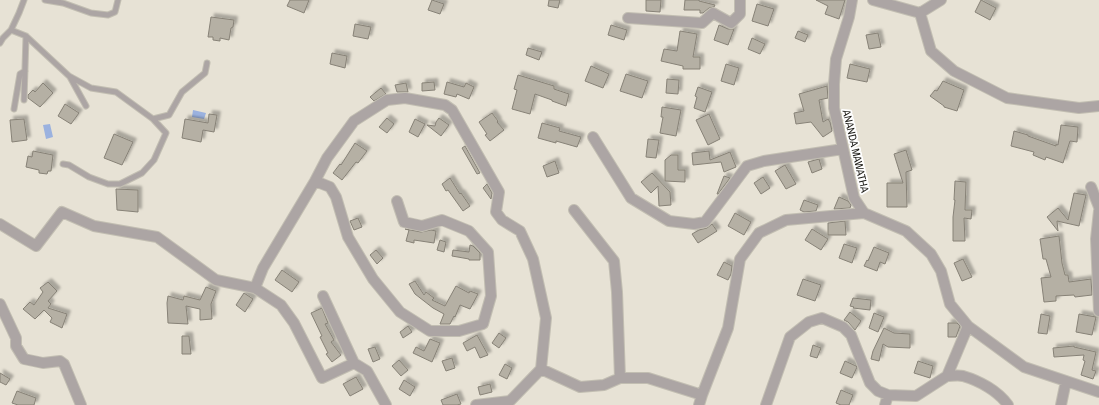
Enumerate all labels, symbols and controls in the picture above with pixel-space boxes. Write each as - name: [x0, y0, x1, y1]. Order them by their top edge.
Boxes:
- street label: ANANDA MAWATHA: [839, 107, 873, 195]

